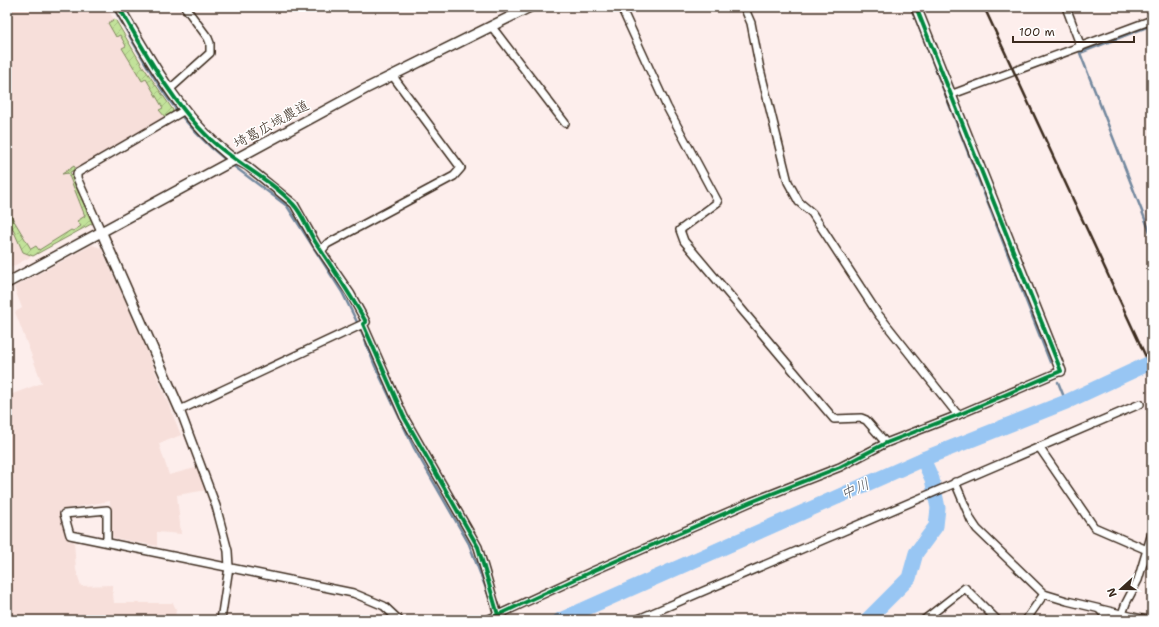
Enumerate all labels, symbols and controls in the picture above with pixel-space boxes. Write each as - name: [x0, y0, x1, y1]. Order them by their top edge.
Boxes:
- scale bar: [1013, 18, 1134, 44]
- text: 100 m: [1019, 24, 1055, 40]
- street label: 埼葛広域農道: [230, 96, 312, 152]
- water label: 中川: [837, 474, 873, 504]
- north arrow: [1101, 569, 1141, 609]
- text: N: [1103, 585, 1121, 599]

